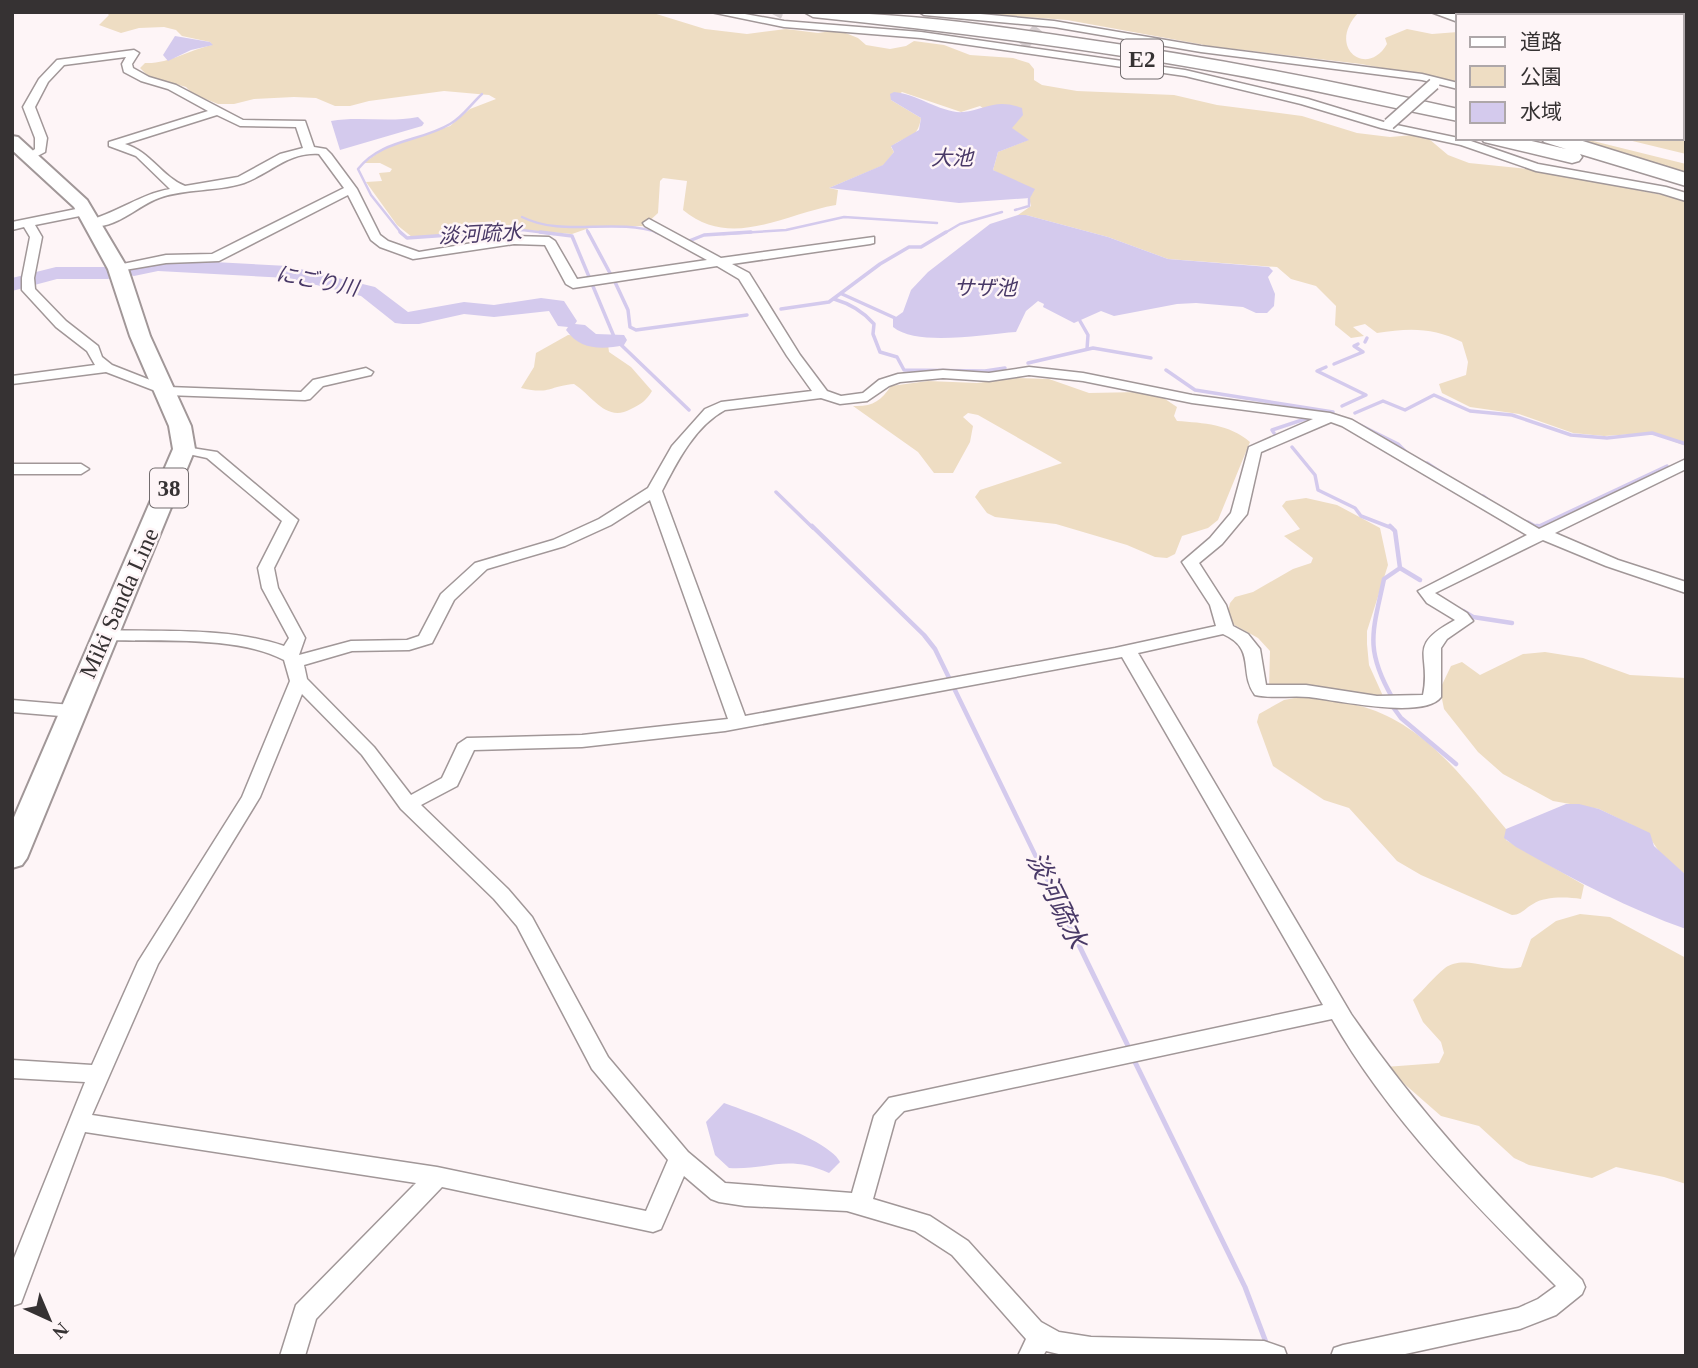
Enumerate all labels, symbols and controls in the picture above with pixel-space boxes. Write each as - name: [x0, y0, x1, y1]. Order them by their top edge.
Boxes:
- legend: [1456, 14, 1684, 140]
- text: 道路: [1520, 30, 1562, 54]
- road number: E2: [1121, 40, 1163, 78]
- text: 公園: [1520, 65, 1562, 89]
- text: 水域: [1520, 100, 1562, 124]
- water label: 大池: [931, 146, 975, 170]
- water label: 淡河疏水: [437, 220, 525, 248]
- water label: にごり川: [274, 261, 362, 301]
- water label: サザ池: [954, 276, 1018, 300]
- road number: 38: [150, 468, 188, 508]
- street label: Miki Sanda Line: [74, 524, 164, 682]
- water label: 淡河疏水: [1021, 847, 1094, 956]
- north arrow: [14, 1284, 84, 1354]
- text: N: [48, 1319, 73, 1343]

